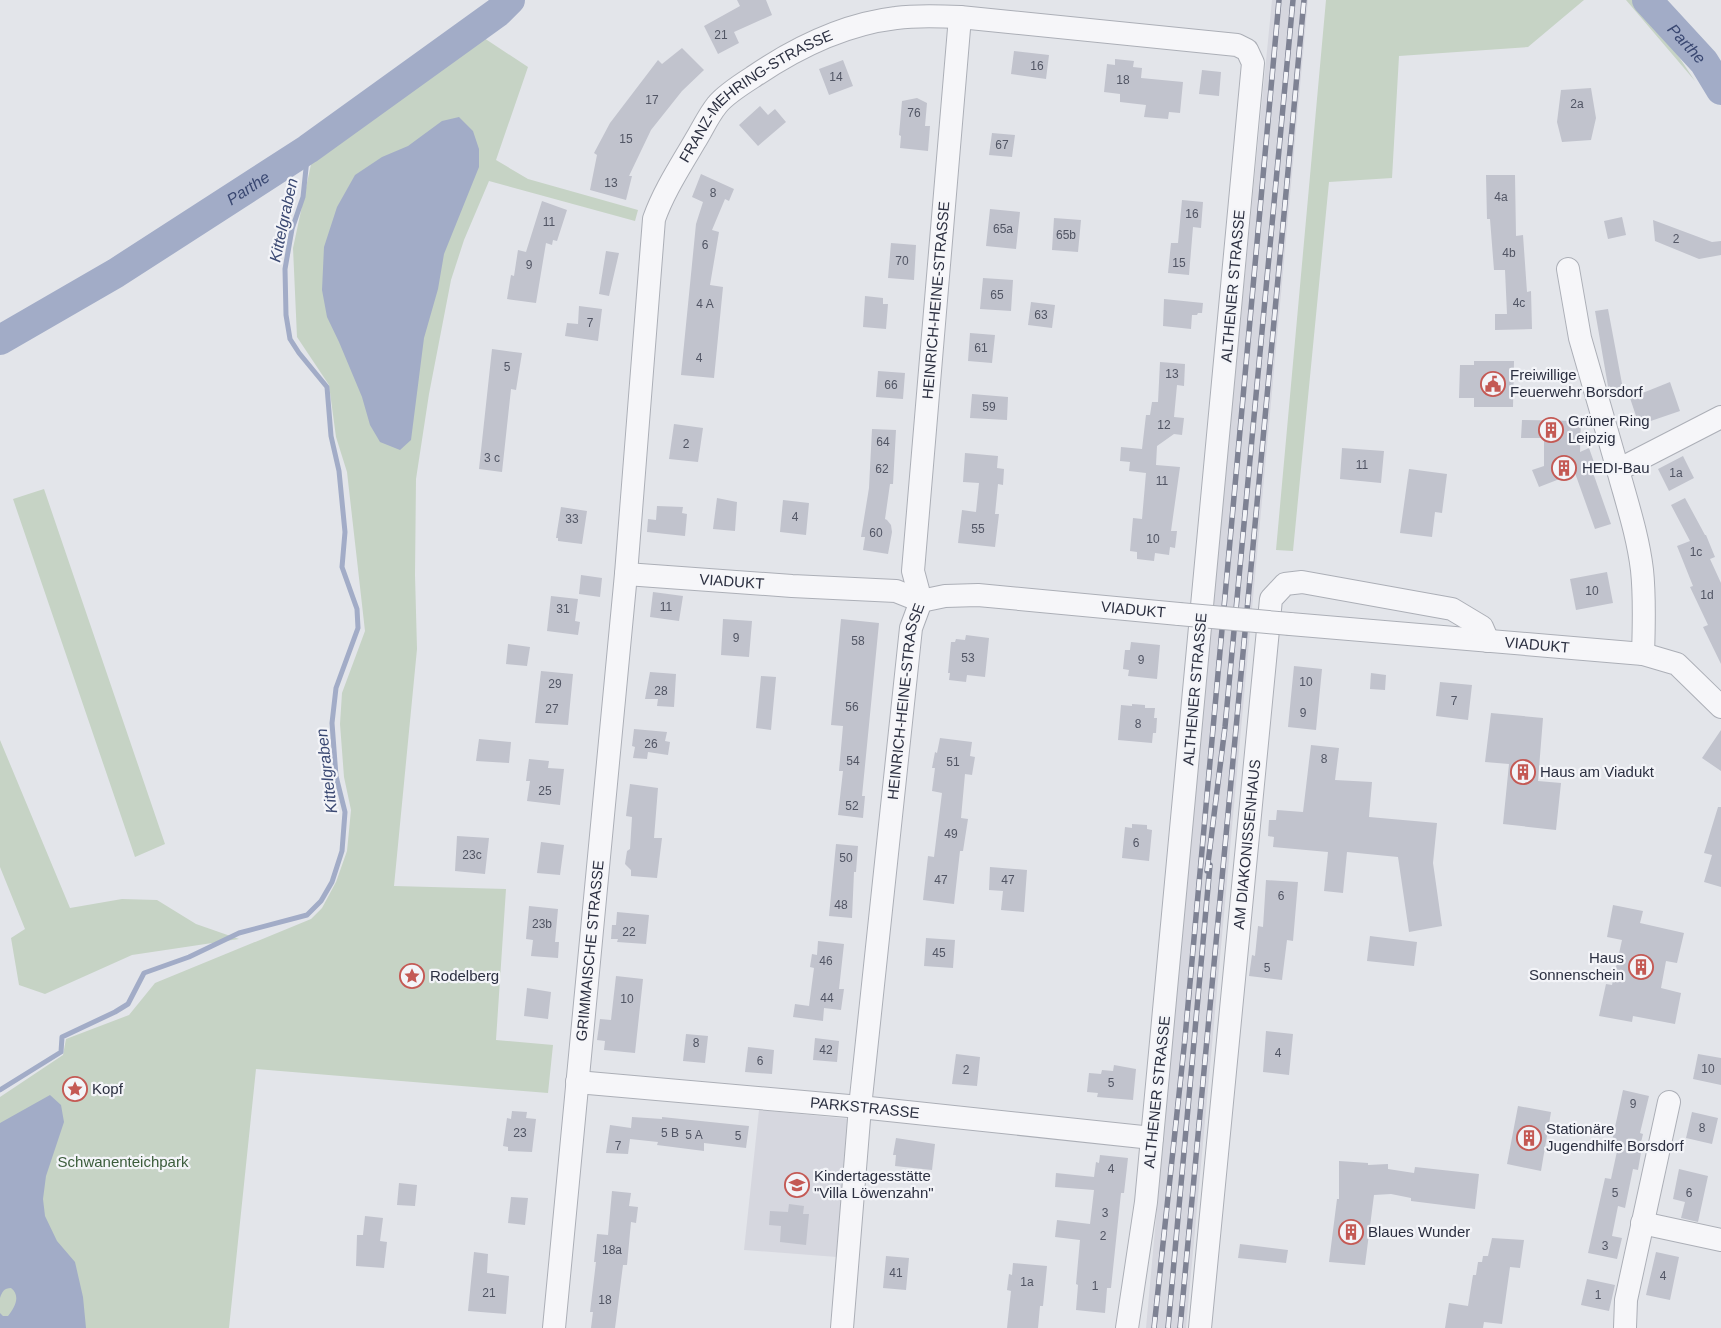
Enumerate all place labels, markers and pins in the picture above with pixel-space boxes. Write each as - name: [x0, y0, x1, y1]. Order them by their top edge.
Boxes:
- place label: Freiwillige Feuerwehr Borsdorf: [1510, 366, 1643, 400]
- public building icon: Freiwillige Feuerwehr Borsdorf: [1480, 371, 1506, 397]
- place label: Grüner Ring Leipzig: [1568, 412, 1650, 446]
- building icon: Grüner Ring Leipzig: [1538, 417, 1564, 443]
- building icon: HEDI-Bau: [1551, 455, 1577, 481]
- place label: HEDI-Bau: [1582, 459, 1650, 476]
- building icon: Haus am Viadukt: [1510, 759, 1536, 785]
- place label: Haus am Viadukt: [1540, 763, 1655, 780]
- place label: Haus Sonnenschein: [1529, 949, 1624, 983]
- building icon: Haus Sonnenschein: [1628, 954, 1654, 980]
- place icon: Rodelberg: [399, 963, 425, 989]
- place label: Rodelberg: [430, 967, 499, 984]
- place icon: Kopf: [62, 1076, 88, 1102]
- place label: Kopf: [92, 1080, 124, 1097]
- place label: Stationäre Jugendhilfe Borsdorf: [1546, 1120, 1684, 1154]
- building icon: Stationäre Jugendhilfe Borsdorf: [1516, 1125, 1542, 1151]
- place label: Kindertagesstätte "Villa Löwenzahn": [814, 1167, 934, 1201]
- school or university icon: Kindertagesstätte "Villa Löwenzahn": [784, 1172, 810, 1198]
- building icon: Blaues Wunder: [1338, 1219, 1364, 1245]
- place label: Blaues Wunder: [1368, 1223, 1470, 1240]

